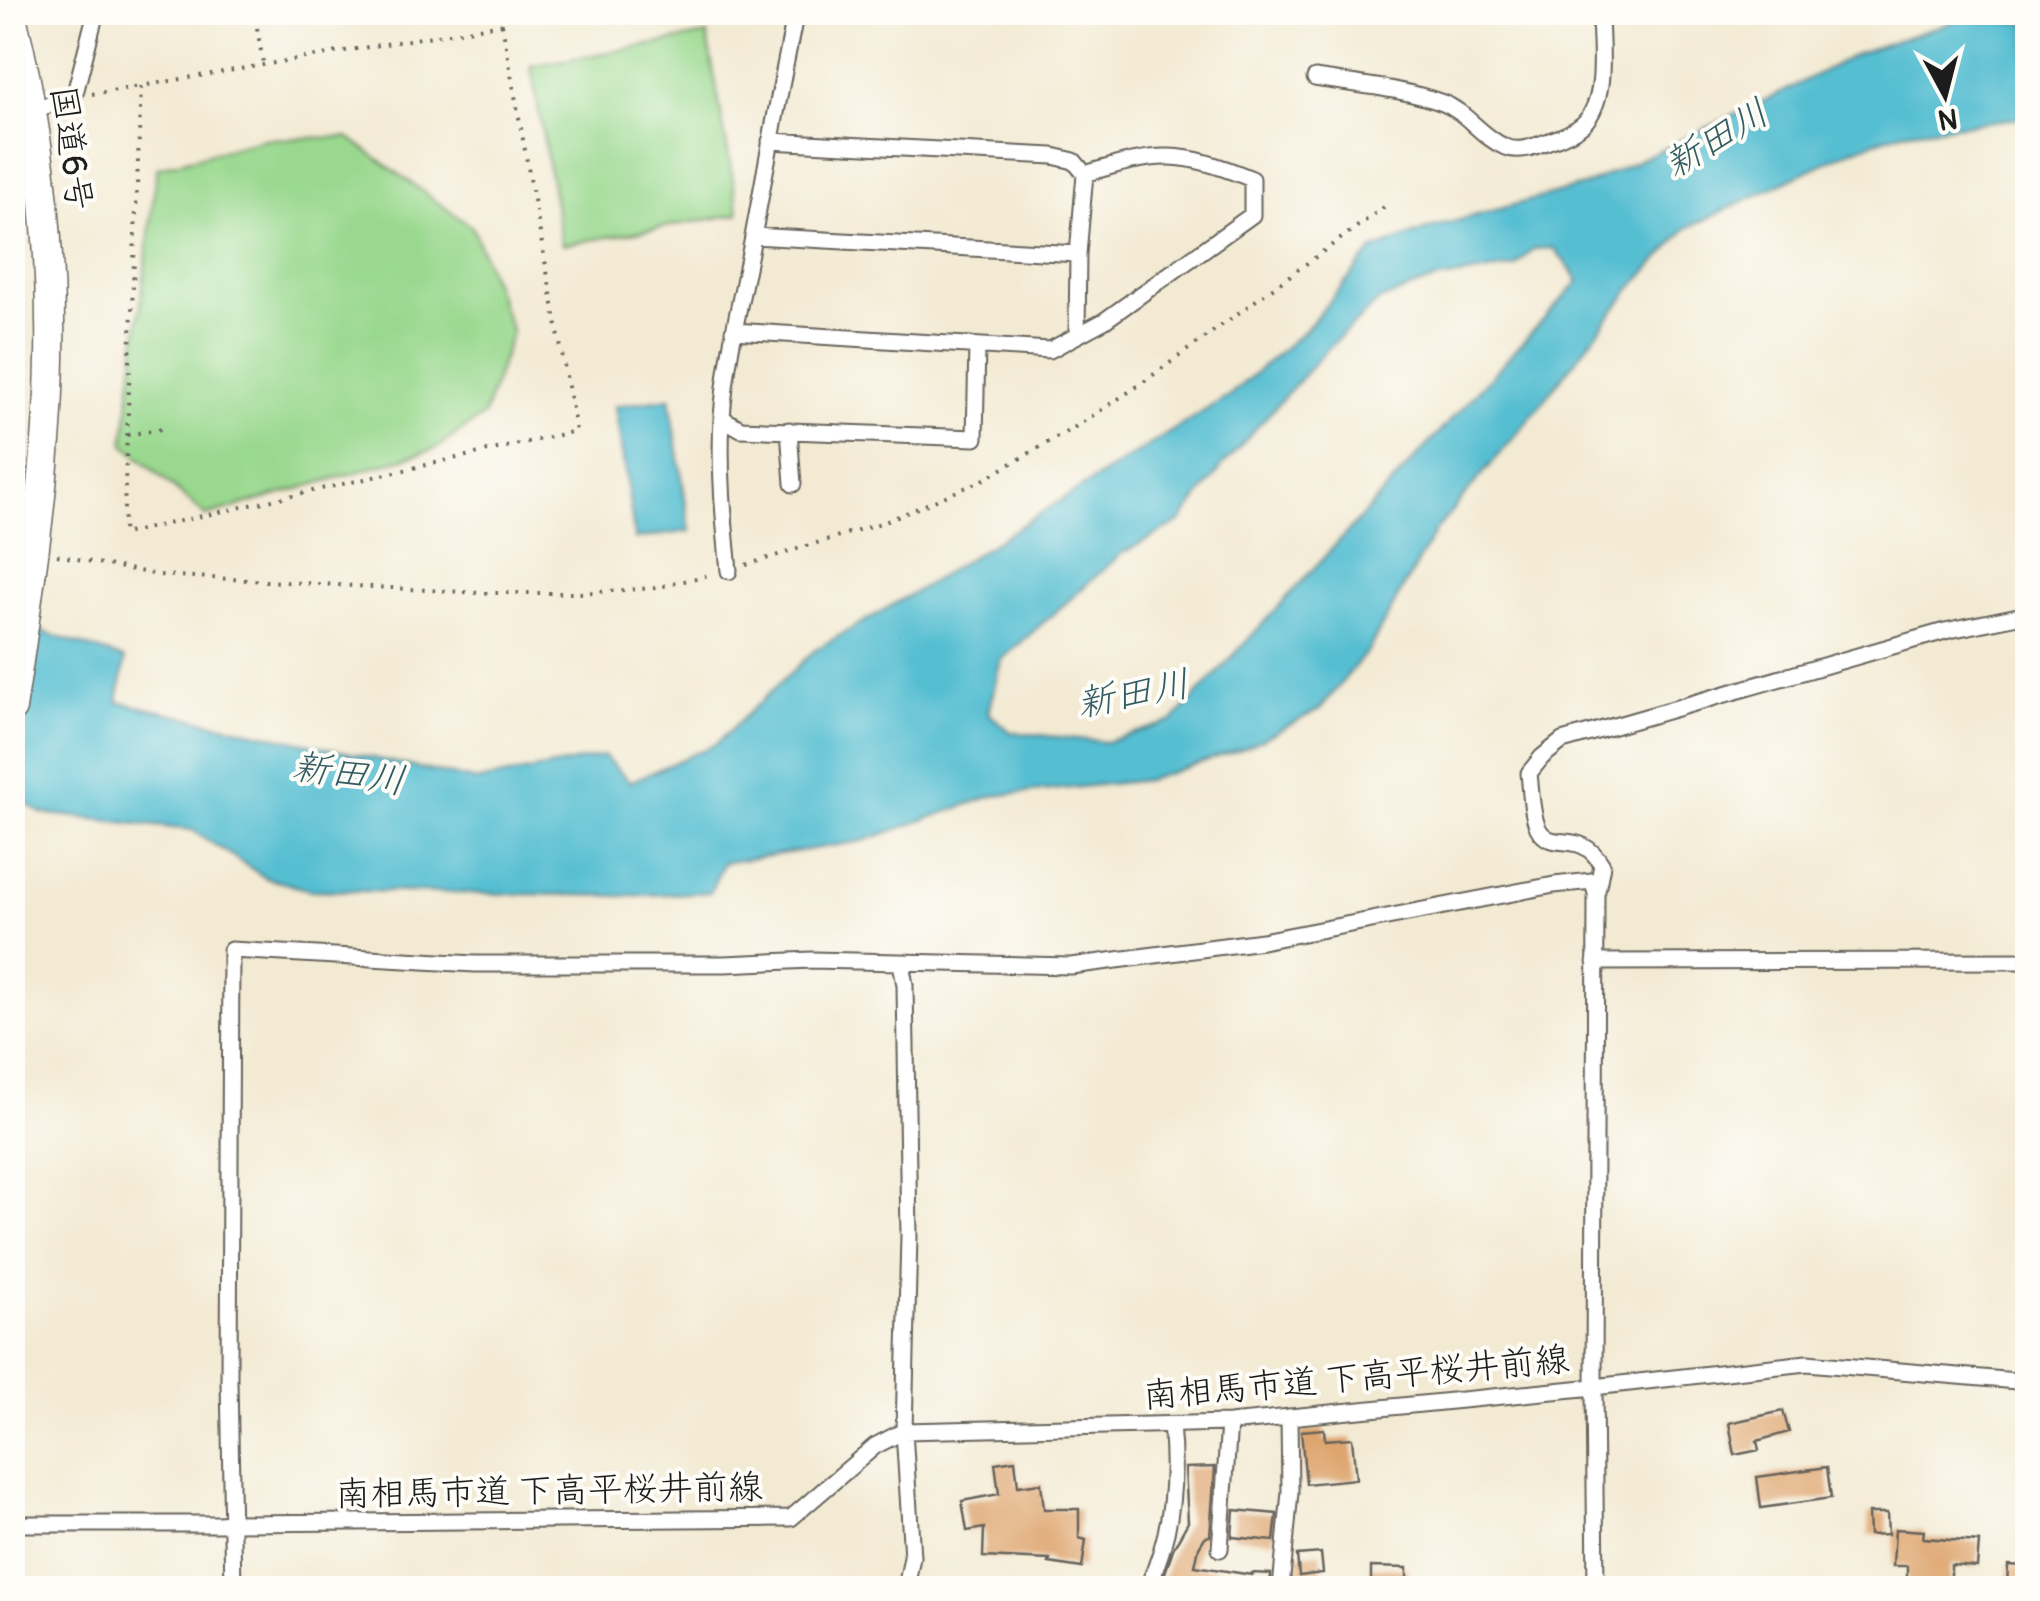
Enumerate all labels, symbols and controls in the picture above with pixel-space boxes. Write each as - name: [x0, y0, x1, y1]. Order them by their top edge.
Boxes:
- north arrow: [1895, 45, 1995, 145]
- street label: 国道6号: [40, 83, 102, 213]
- water label: 新田川: [1655, 89, 1778, 189]
- text: N: [1936, 100, 1959, 137]
- water label: 新田川: [1073, 660, 1194, 728]
- water label: 新田川: [289, 742, 409, 806]
- street label: 南相馬市道 下高平桜井前線: [1141, 1337, 1571, 1419]
- street label: 南相馬市道 下高平桜井前線: [335, 1465, 763, 1517]

